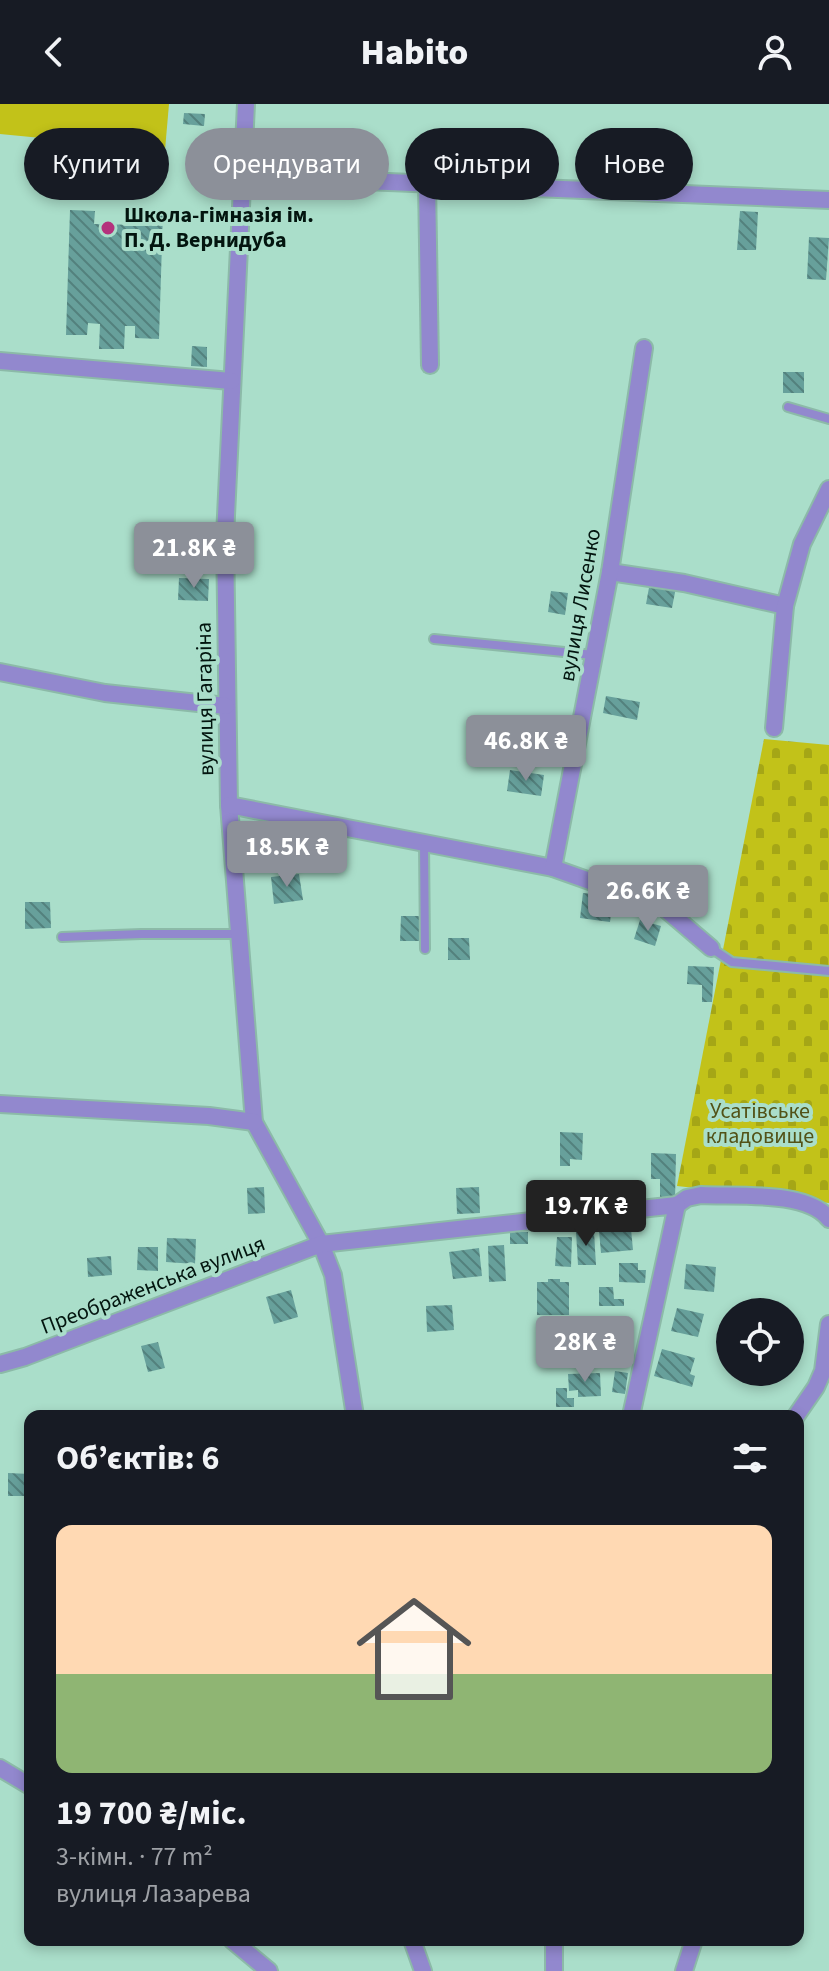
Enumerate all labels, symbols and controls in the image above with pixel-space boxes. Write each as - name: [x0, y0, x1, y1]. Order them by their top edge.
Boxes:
- text: Habito: [361, 27, 468, 78]
- icon: back: [32, 30, 76, 74]
- icon: person: [753, 30, 797, 74]
- chip: Купити: [24, 128, 169, 200]
- chip: Орендувати: [185, 128, 389, 200]
- chip: Фільтри: [405, 128, 559, 200]
- chip: Нове: [575, 128, 693, 200]
- place label: Школа-гімназія ім. П. Д. Вернидуба: [124, 199, 314, 256]
- marker: Школа-гімназія ім. П. Д. Вернидуба: [99, 219, 117, 237]
- pin: 21.8K ₴: [120, 522, 268, 590]
- street label: вулиця Лисенко: [551, 526, 609, 684]
- text: 21.8K ₴: [152, 529, 236, 566]
- street label: вулиця Гагаріна: [188, 622, 222, 776]
- pin: 46.8K ₴: [452, 715, 600, 783]
- text: 46.8K ₴: [484, 722, 568, 759]
- pin: 18.5K ₴: [213, 821, 361, 889]
- text: 18.5K ₴: [245, 828, 329, 865]
- pin: 26.6K ₴: [574, 865, 722, 933]
- text: 26.6K ₴: [606, 872, 690, 909]
- park label: Усатівське кладовище: [706, 1095, 814, 1152]
- pin: 19.7K ₴: [512, 1180, 660, 1248]
- text: 19.7K ₴: [544, 1187, 628, 1224]
- street label: Преображенська вулиця: [36, 1227, 270, 1343]
- map controls: [716, 1298, 804, 1386]
- button: locate: [716, 1298, 804, 1386]
- pin: 28K ₴: [529, 1316, 641, 1384]
- text: 28K ₴: [554, 1323, 616, 1360]
- text: Об’єктів: 6: [56, 1434, 219, 1483]
- icon: filters: [728, 1436, 772, 1480]
- icon: home: [342, 1577, 486, 1721]
- text: 19 700 ₴/міс.: [56, 1789, 247, 1838]
- text: 3-кімн. · 77 m²: [56, 1838, 213, 1875]
- text: вулиця Лазарева: [56, 1875, 251, 1912]

